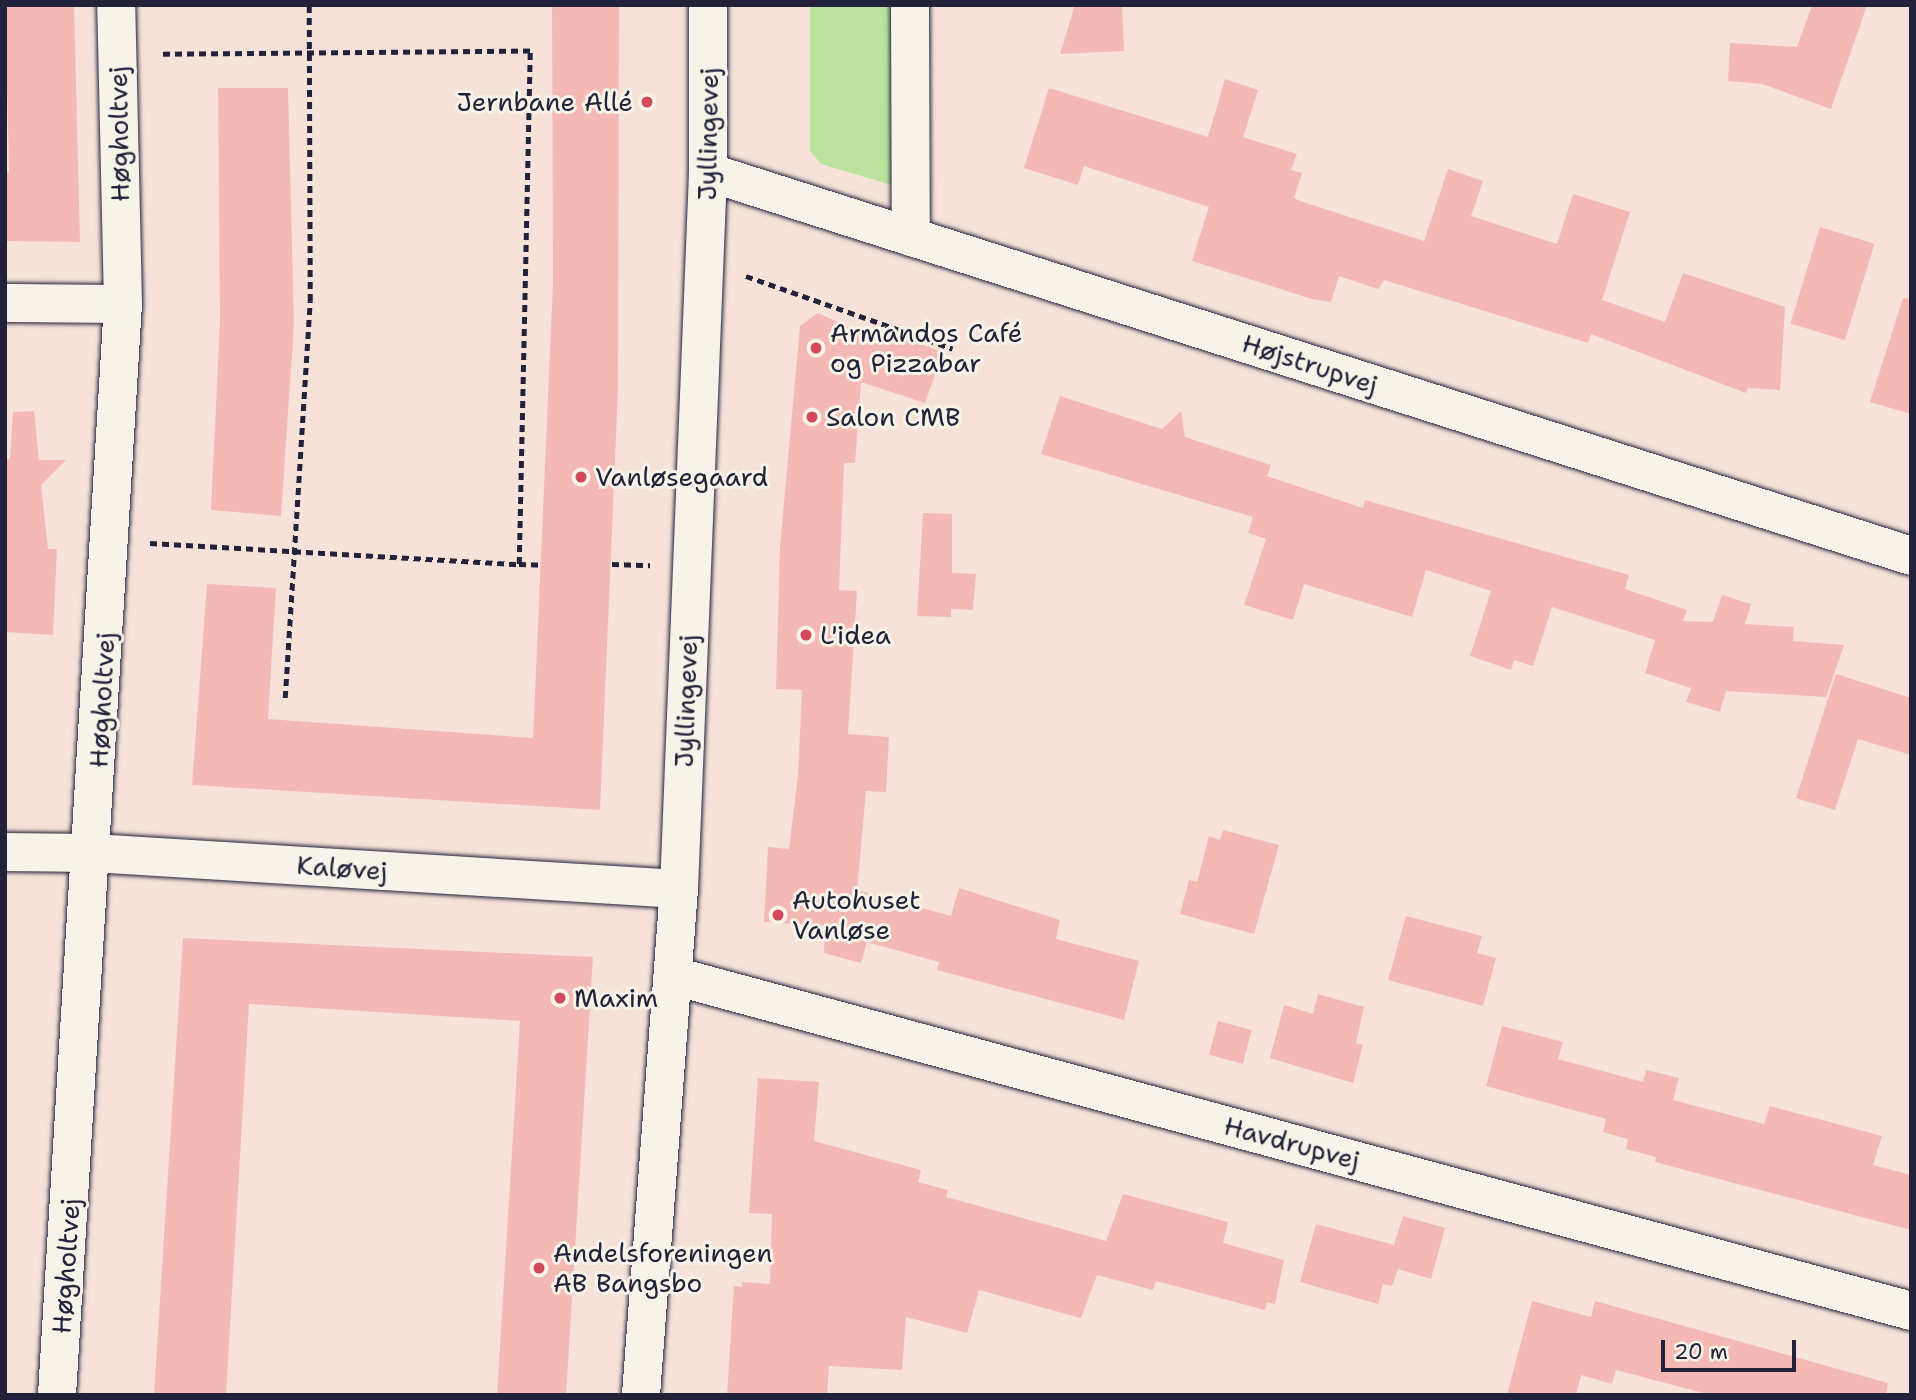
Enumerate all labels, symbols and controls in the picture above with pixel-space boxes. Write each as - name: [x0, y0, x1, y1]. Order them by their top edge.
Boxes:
- street label: Høgholtvej: [102, 66, 136, 202]
- street label: Jyllingevej: [691, 67, 725, 201]
- place label: Jernbane Allé: [456, 86, 633, 118]
- marker: Jernbane Allé: [639, 94, 655, 110]
- place label: Armandos Café og Pizzabar: [830, 317, 1022, 378]
- street label: Højstrupvej: [1238, 327, 1382, 401]
- marker: Armandos Café og Pizzabar: [808, 340, 824, 356]
- place label: Salon CMB: [826, 401, 960, 433]
- marker: Salon CMB: [804, 409, 820, 425]
- place label: Vanløsegaard: [595, 461, 768, 493]
- marker: Vanløsegaard: [573, 469, 589, 485]
- place label: L'idea: [820, 619, 891, 651]
- marker: L'idea: [798, 627, 814, 643]
- street label: Høgholtvej: [83, 631, 121, 769]
- street label: Jyllingevej: [668, 634, 704, 768]
- street label: Kaløvej: [295, 849, 389, 887]
- place label: Autohuset Vanløse: [792, 884, 921, 946]
- marker: Autohuset Vanløse: [770, 907, 786, 923]
- place label: Maxim: [574, 982, 658, 1014]
- marker: Maxim: [552, 990, 568, 1006]
- street label: Havdrupvej: [1221, 1110, 1363, 1176]
- street label: Høgholtvej: [46, 1197, 86, 1335]
- place label: Andelsforeningen AB Bangsbo: [553, 1237, 772, 1298]
- marker: Andelsforeningen AB Bangsbo: [531, 1260, 547, 1276]
- scale bar: [1664, 1326, 1799, 1370]
- text: 20 m: [1674, 1338, 1728, 1366]

